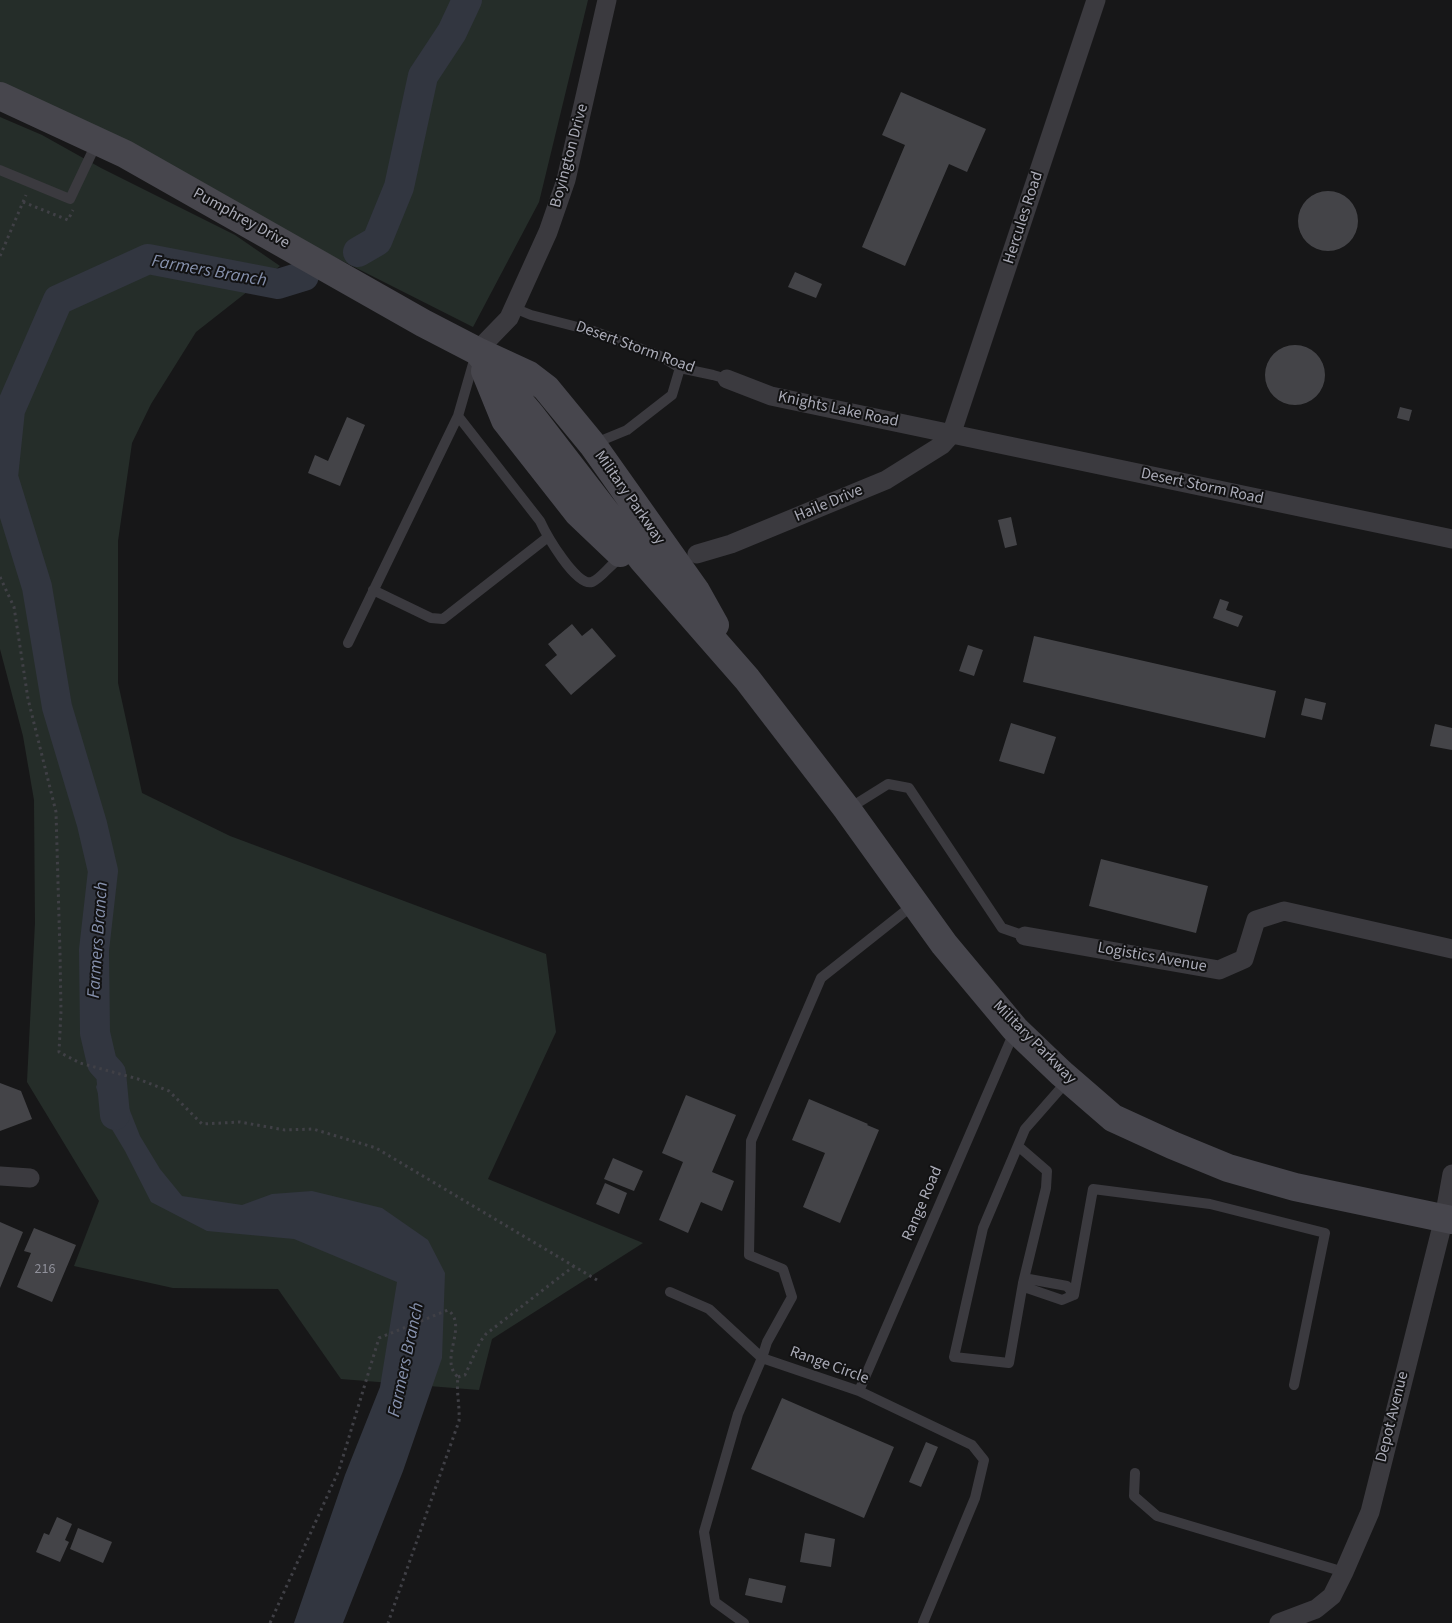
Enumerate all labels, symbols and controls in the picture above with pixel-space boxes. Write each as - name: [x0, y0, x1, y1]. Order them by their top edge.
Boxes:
- street label: Boyington Drive: [547, 102, 593, 210]
- street label: Hercules Road: [1000, 169, 1048, 267]
- street label: Pumphrey Drive: [189, 185, 293, 253]
- water label: Farmers Branch: [150, 251, 268, 293]
- street label: Desert Storm Road: [573, 318, 697, 378]
- street label: Knights Lake Road: [776, 388, 900, 432]
- street label: Military Parkway: [590, 447, 668, 549]
- street label: Desert Storm Road: [1139, 465, 1265, 509]
- street label: Haile Drive: [792, 481, 866, 527]
- water label: Farmers Branch: [84, 881, 114, 999]
- street label: Logistics Avenue: [1096, 939, 1208, 977]
- street label: Military Parkway: [988, 997, 1080, 1089]
- street label: Range Road: [899, 1164, 947, 1244]
- house number: 216: [35, 1262, 55, 1278]
- water label: Farmers Branch: [384, 1301, 430, 1419]
- street label: Range Circle: [787, 1343, 871, 1389]
- street label: Depot Avenue: [1372, 1370, 1414, 1464]

